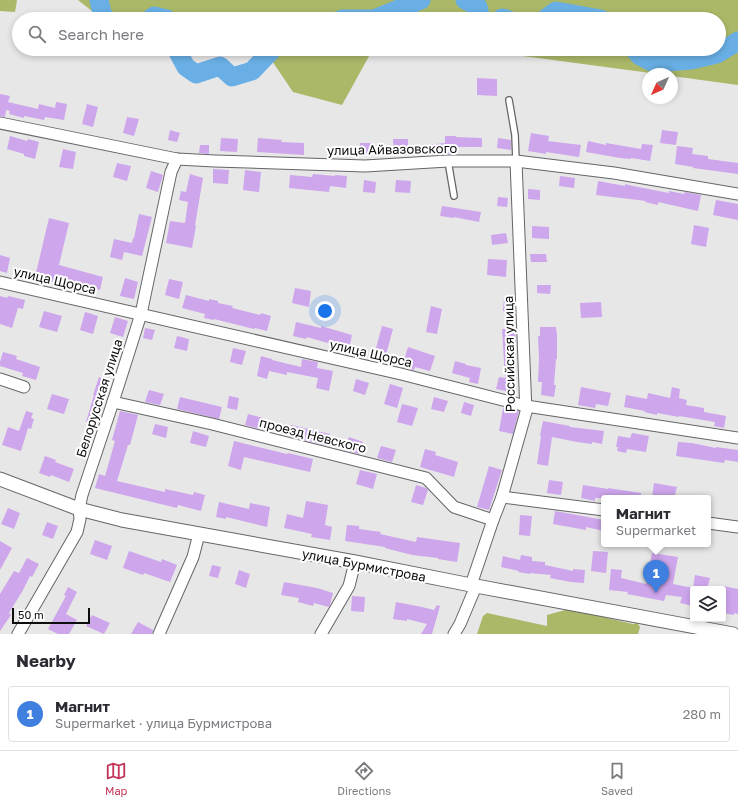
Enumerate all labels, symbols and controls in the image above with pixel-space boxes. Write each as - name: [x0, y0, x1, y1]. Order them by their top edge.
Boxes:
- search box: [12, 12, 726, 56]
- icon: search: [26, 23, 48, 45]
- text: Search here: [58, 25, 144, 43]
- north arrow: [642, 68, 678, 104]
- street label: улица Айвазовского: [327, 140, 458, 158]
- street label: улица Щорса: [12, 263, 98, 297]
- street label: Российская улица: [500, 295, 518, 413]
- your location: [315, 301, 335, 321]
- street label: улица Щорса: [328, 336, 414, 370]
- street label: Белорусская улица: [72, 337, 126, 459]
- street label: проезд Невского: [258, 414, 368, 456]
- popup: [601, 495, 711, 547]
- text: Магнит: [616, 504, 671, 522]
- text: Supermarket: [616, 522, 696, 538]
- street label: улица Бурмистрова: [301, 545, 427, 585]
- pin: 1: [643, 560, 669, 593]
- map controls: [690, 586, 726, 622]
- button: layers: [690, 586, 726, 622]
- scale bar: [12, 606, 90, 625]
- text: 50 m: [18, 608, 44, 621]
- text: Nearby: [16, 650, 76, 671]
- text: Магнит: [55, 697, 110, 715]
- text: 1: [27, 706, 33, 722]
- text: 280 m: [683, 706, 721, 722]
- text: Supermarket · улица Бурмистрова: [55, 715, 272, 731]
- tab: Map: [105, 760, 127, 797]
- tab: Directions: [337, 760, 391, 797]
- tab: Saved: [601, 760, 633, 797]

